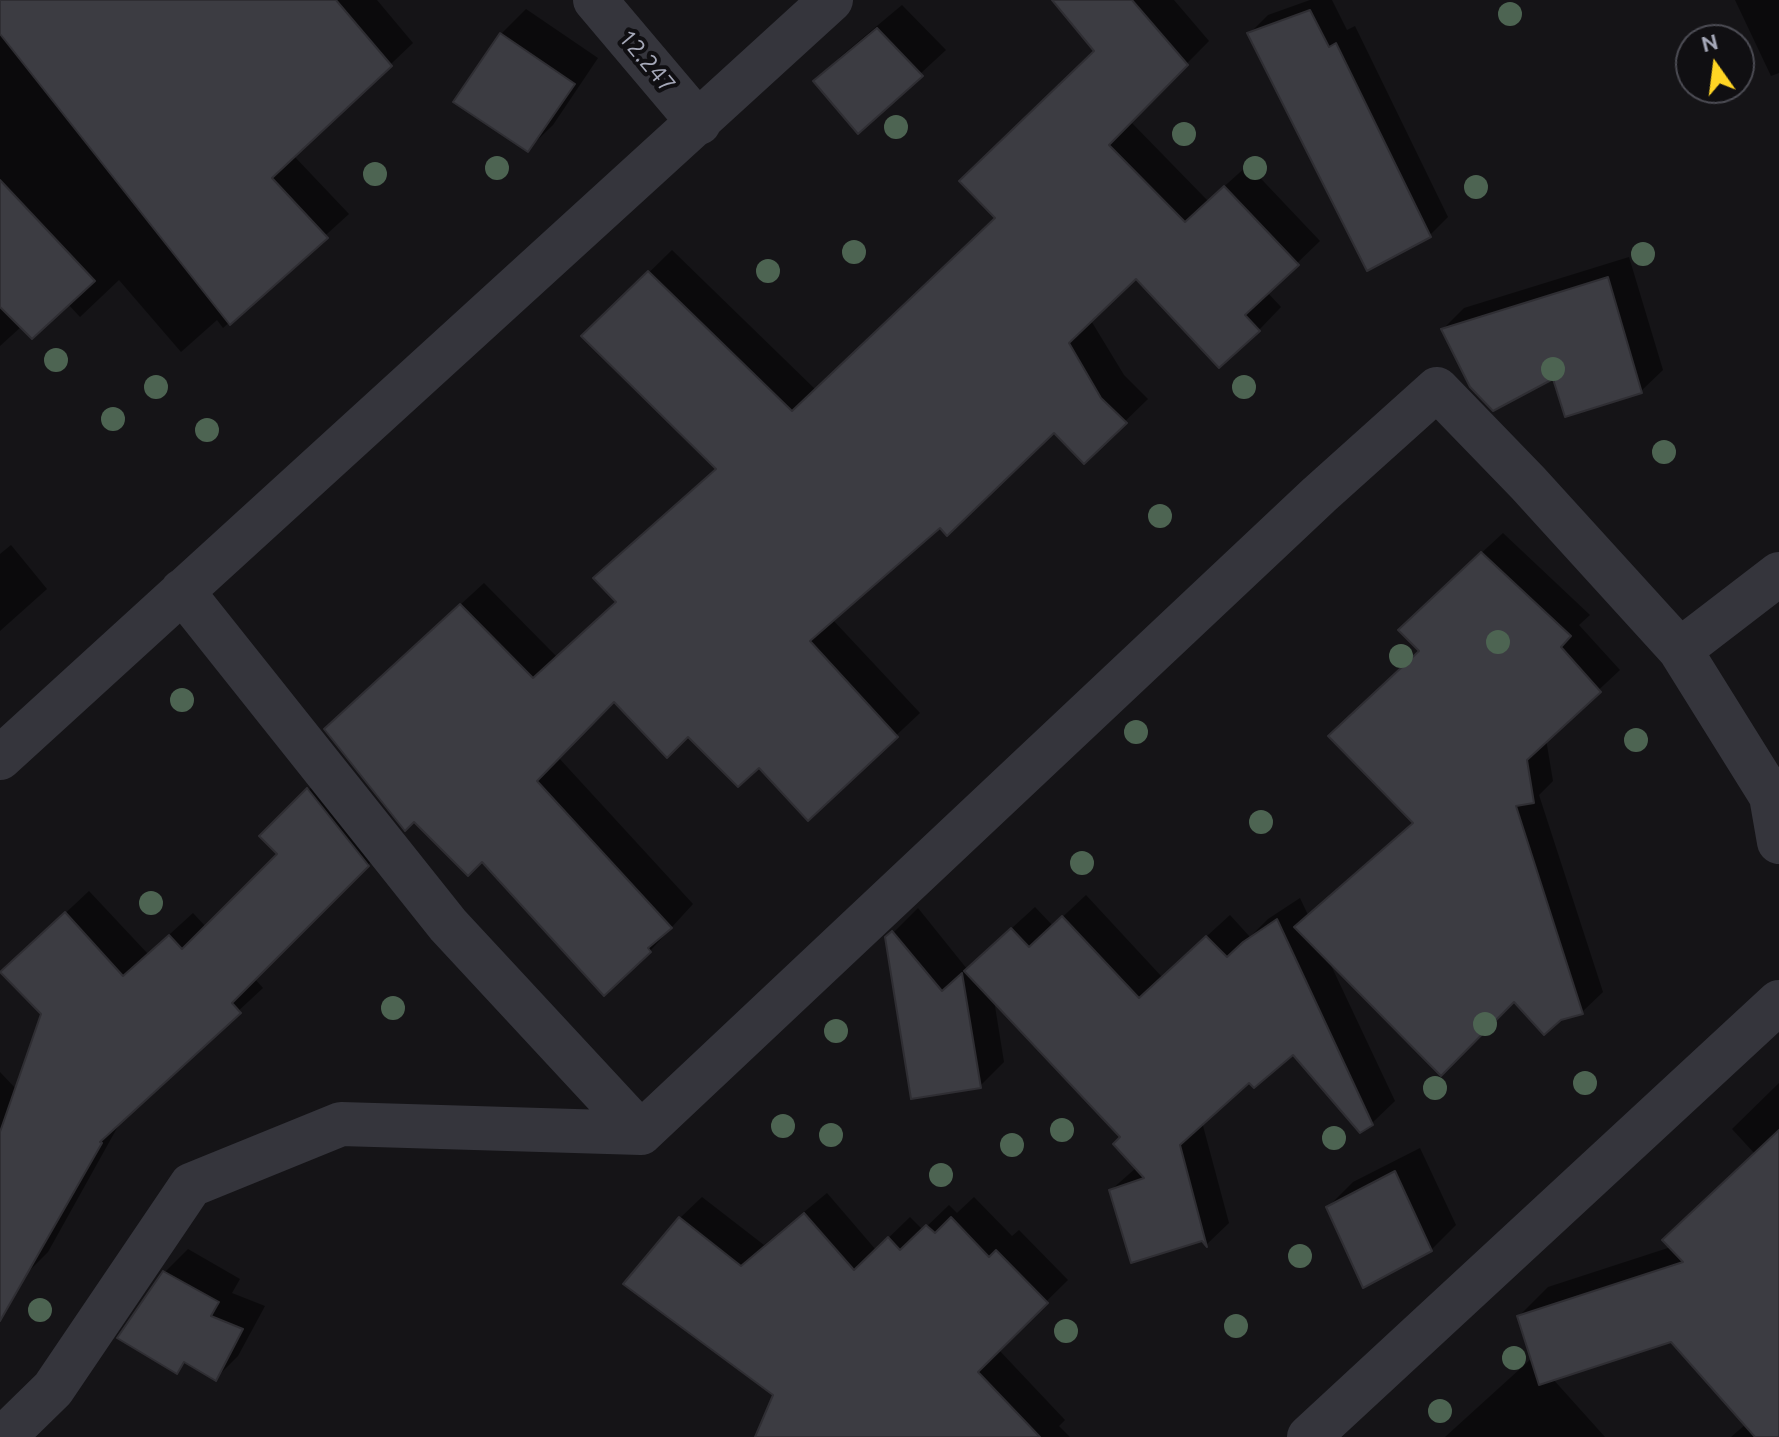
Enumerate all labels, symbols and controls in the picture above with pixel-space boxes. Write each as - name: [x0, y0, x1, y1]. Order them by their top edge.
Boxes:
- street label: 12.247: [612, 24, 682, 98]
- north arrow: [1675, 24, 1755, 104]
- text: N: [1699, 28, 1721, 56]

